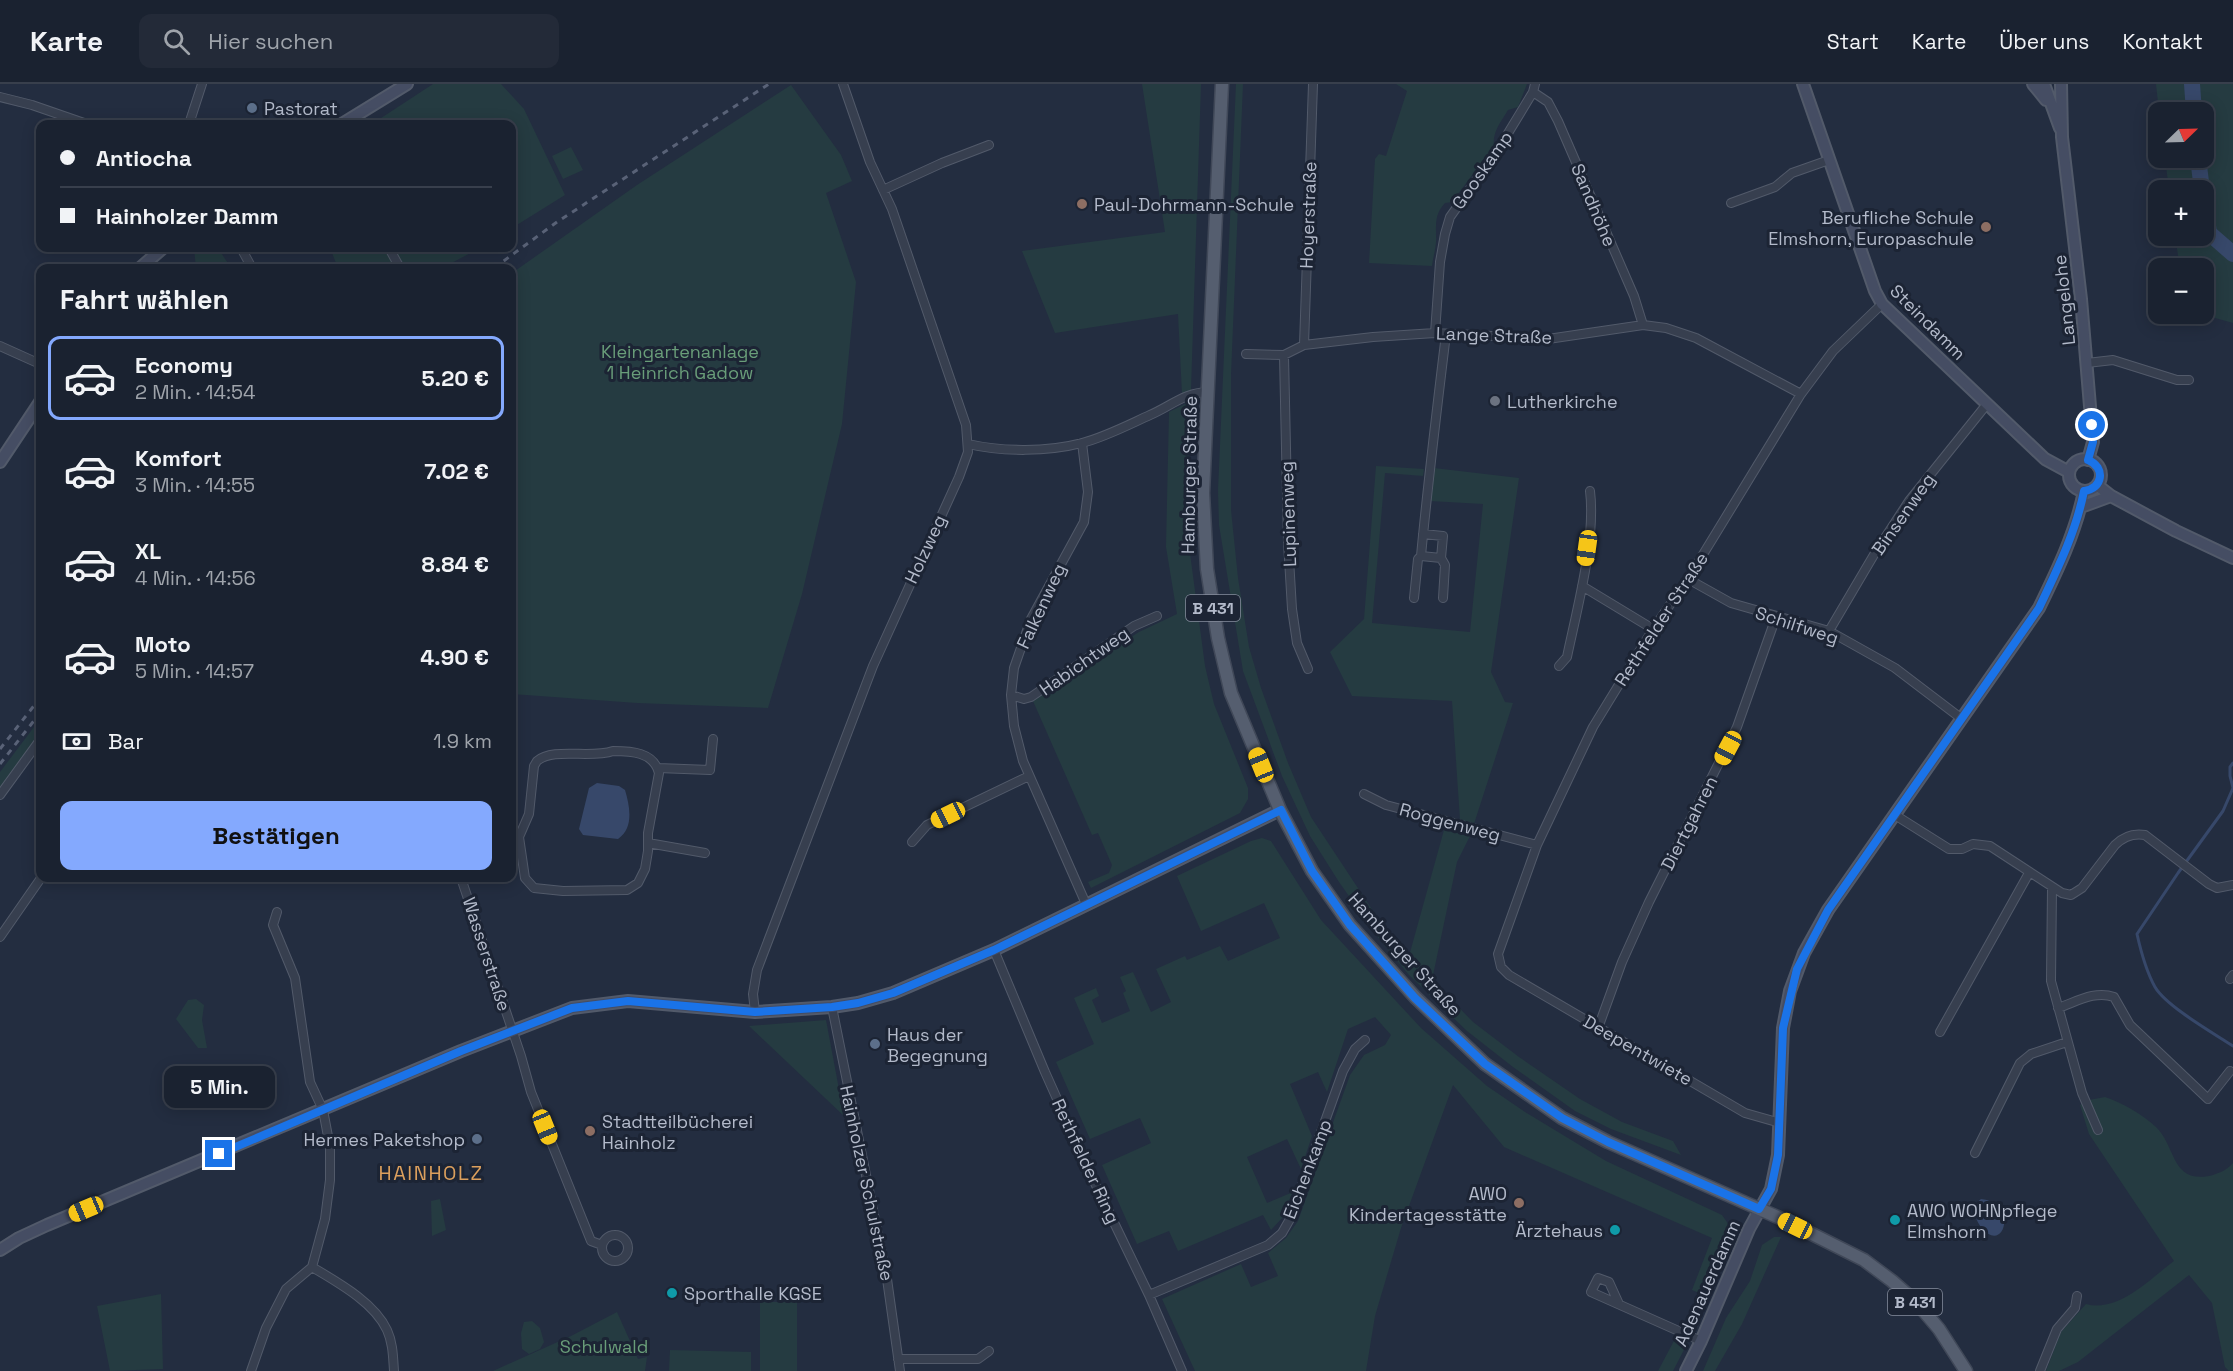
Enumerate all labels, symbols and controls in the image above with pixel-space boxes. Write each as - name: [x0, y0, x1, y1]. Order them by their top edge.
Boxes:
- search box: [139, 14, 559, 68]
- text: Karte: [30, 23, 103, 59]
- icon: search: [160, 25, 193, 58]
- text: Hier suchen: [208, 27, 333, 55]
- text: Start: [1827, 28, 1879, 55]
- text: Karte: [1912, 28, 1966, 55]
- text: Über uns: [1999, 28, 2089, 55]
- text: Kontakt: [2122, 28, 2203, 55]
- place label: Pastorat: [264, 97, 338, 120]
- marker: Pastorat: [245, 101, 259, 115]
- north arrow: [2148, 102, 2214, 168]
- map controls: [2148, 102, 2214, 324]
- street label: Gooskamp: [1447, 126, 1517, 214]
- text: Antiocha: [96, 144, 192, 172]
- street label: Sandhöhe: [1566, 160, 1622, 250]
- street label: Hoyerstraße: [1295, 161, 1321, 269]
- button: +: [2148, 180, 2214, 246]
- place label: Paul-Dohrmann-Schule: [1094, 193, 1294, 216]
- marker: Paul-Dohrmann-Schule: [1075, 197, 1089, 211]
- text: Hainholzer Damm: [96, 202, 279, 230]
- place label: Berufliche Schule Elmshorn, Europaschule: [1768, 206, 1974, 250]
- marker: Berufliche Schule Elmshorn, Europaschule: [1979, 220, 1993, 234]
- street label: Langelohe: [2048, 254, 2080, 346]
- button: −: [2148, 258, 2214, 324]
- street label: Steindamm: [1885, 279, 1971, 365]
- text: Fahrt wählen: [60, 282, 229, 317]
- street label: Lange Straße: [1436, 321, 1552, 349]
- park label: Kleingartenanlage 1 Heinrich Gadow: [601, 340, 759, 384]
- icon: car: [63, 351, 117, 405]
- text: Economy: [135, 351, 233, 379]
- text: 5.20 €: [421, 364, 489, 392]
- text: 2 Min. · 14:54: [135, 379, 255, 405]
- place label: Lutherkirche: [1507, 390, 1618, 413]
- marker: Lutherkirche: [1488, 394, 1502, 408]
- street label: Hamburger Straße: [1176, 396, 1202, 554]
- route start: [2078, 411, 2105, 438]
- icon: car: [63, 444, 117, 498]
- text: Komfort: [135, 444, 222, 472]
- text: 7.02 €: [424, 457, 489, 485]
- street label: Lupinenweg: [1275, 461, 1301, 567]
- street label: Binsenweg: [1866, 469, 1940, 559]
- text: 3 Min. · 14:55: [135, 472, 255, 498]
- street label: Holzweg: [899, 511, 951, 587]
- car: [1576, 529, 1598, 567]
- icon: car: [63, 537, 117, 591]
- text: XL: [135, 537, 161, 565]
- street label: Rethfelder Straße: [1609, 548, 1713, 690]
- text: 8.84 €: [422, 550, 489, 578]
- street label: Falkenweg: [1011, 560, 1071, 652]
- text: 4 Min. · 14:56: [135, 565, 256, 591]
- road number: B 431: [1186, 595, 1240, 621]
- street label: Schilfweg: [1753, 601, 1841, 649]
- street label: Habichtweg: [1035, 622, 1133, 700]
- icon: car: [63, 630, 117, 684]
- text: Moto: [135, 630, 191, 658]
- text: 4.90 €: [420, 643, 489, 671]
- text: 5 Min. · 14:57: [135, 658, 254, 684]
- icon: cash: [60, 725, 93, 758]
- text: Bar: [108, 727, 144, 755]
- text: 1.9 km: [433, 728, 492, 754]
- car: [1712, 728, 1744, 768]
- car: [1246, 745, 1276, 785]
- street label: Diertgahren: [1655, 772, 1723, 874]
- street label: Roggenweg: [1397, 797, 1503, 847]
- car: [928, 799, 968, 831]
- button: Bestätigen: [60, 801, 492, 870]
- street label: Hamburger Straße: [1343, 887, 1467, 1021]
- street label: Wasserstraße: [458, 894, 516, 1014]
- street label: Deepentwiete: [1579, 1009, 1697, 1091]
- place label: Haus der Begegnung: [887, 1023, 988, 1067]
- marker: Haus der Begegnung: [868, 1037, 882, 1051]
- callout: 5 Min.: [164, 1067, 274, 1109]
- text: 5 Min.: [190, 1074, 249, 1100]
- street label: Hainholzer Schulstraße: [835, 1083, 899, 1283]
- street label: Rethfelder Ring: [1047, 1095, 1125, 1227]
- car: [530, 1107, 560, 1147]
- place label: Stadtteilbücherei Hainholz: [602, 1110, 753, 1154]
- street label: Eichenkamp: [1277, 1116, 1337, 1222]
- marker: Stadtteilbücherei Hainholz: [583, 1124, 597, 1138]
- place label: Hermes Paketshop: [304, 1128, 465, 1151]
- marker: Hermes Paketshop: [470, 1132, 484, 1146]
- route end: [205, 1140, 232, 1167]
- district label: HAINHOLZ: [379, 1160, 483, 1186]
- place label: AWO Kindertagesstätte: [1349, 1182, 1507, 1226]
- car: [66, 1194, 106, 1224]
- marker: AWO Kindertagesstätte: [1512, 1196, 1526, 1210]
- place label: AWO WOHNpflege Elmshorn: [1907, 1199, 2058, 1243]
- car: [1775, 1210, 1815, 1242]
- marker: AWO WOHNpflege Elmshorn: [1888, 1213, 1902, 1227]
- street label: Adenauerdamm: [1669, 1216, 1745, 1350]
- place label: Ärztehaus: [1515, 1219, 1603, 1242]
- marker: Ärztehaus: [1608, 1223, 1622, 1237]
- place label: Sporthalle KGSE: [684, 1282, 822, 1305]
- marker: Sporthalle KGSE: [665, 1286, 679, 1300]
- road number: B 431: [1888, 1289, 1942, 1315]
- park label: Schulwald: [560, 1335, 648, 1358]

